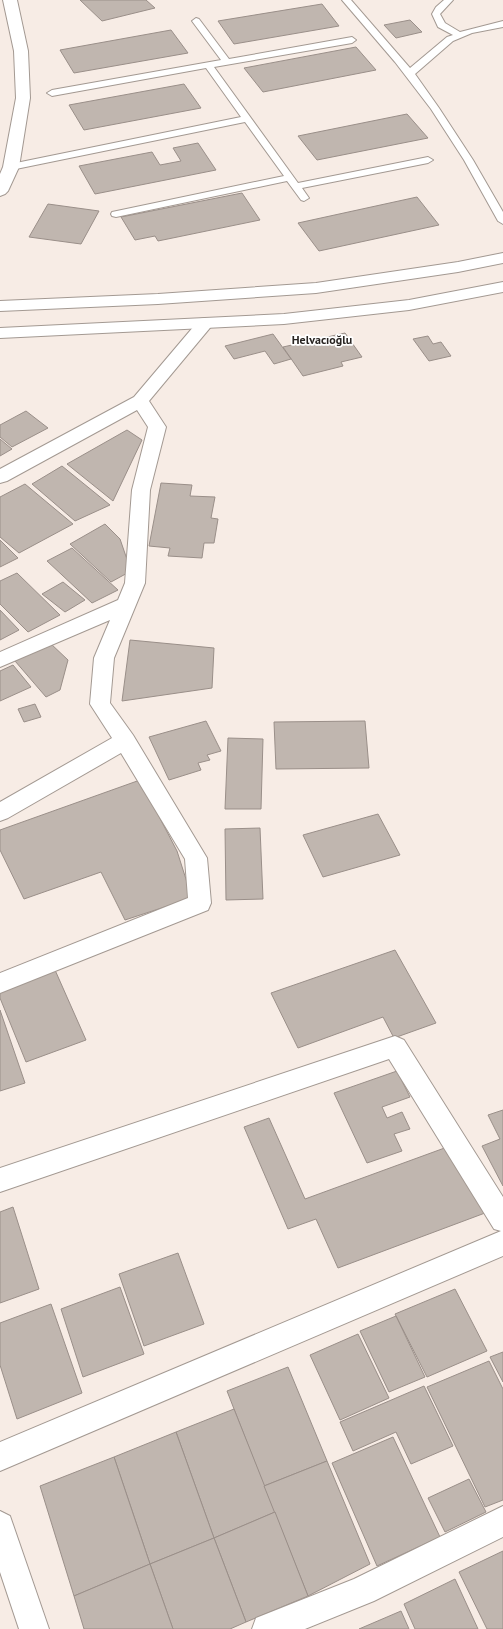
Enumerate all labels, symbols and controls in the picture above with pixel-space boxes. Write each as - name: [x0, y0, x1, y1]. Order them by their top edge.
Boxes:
- district label: Helvacıoğlu: [292, 332, 352, 347]

